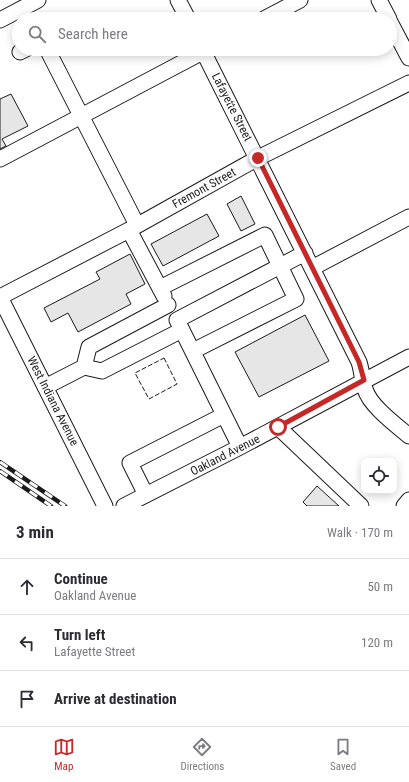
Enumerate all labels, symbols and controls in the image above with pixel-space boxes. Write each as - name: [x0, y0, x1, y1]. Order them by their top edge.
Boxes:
- search box: [12, 12, 397, 56]
- icon: search: [26, 23, 48, 45]
- text: Search here: [58, 25, 128, 43]
- street label: Lafayette Street: [209, 70, 255, 144]
- route end: [249, 149, 267, 167]
- street label: Fremont Street: [170, 165, 238, 211]
- street label: West Indiana Avenue: [24, 354, 82, 448]
- route start: [269, 418, 287, 436]
- street label: Oakland Avenue: [188, 431, 262, 478]
- map controls: [361, 458, 397, 494]
- button: locate: [361, 458, 397, 494]
- text: 3 min: [16, 522, 54, 542]
- text: Walk · 170 m: [327, 525, 393, 540]
- text: Continue: [54, 570, 108, 588]
- icon: ahead: [16, 576, 38, 598]
- text: 50 m: [367, 579, 393, 594]
- text: Oakland Avenue: [54, 588, 136, 603]
- text: Turn left: [54, 626, 105, 644]
- icon: left: [16, 632, 38, 654]
- text: 120 m: [361, 635, 393, 650]
- text: Lafayette Street: [54, 644, 135, 659]
- icon: arrive: [16, 688, 38, 710]
- text: Arrive at destination: [54, 690, 177, 708]
- tab: Map: [53, 736, 75, 773]
- tab: Directions: [180, 736, 224, 773]
- tab: Saved: [330, 736, 356, 773]

